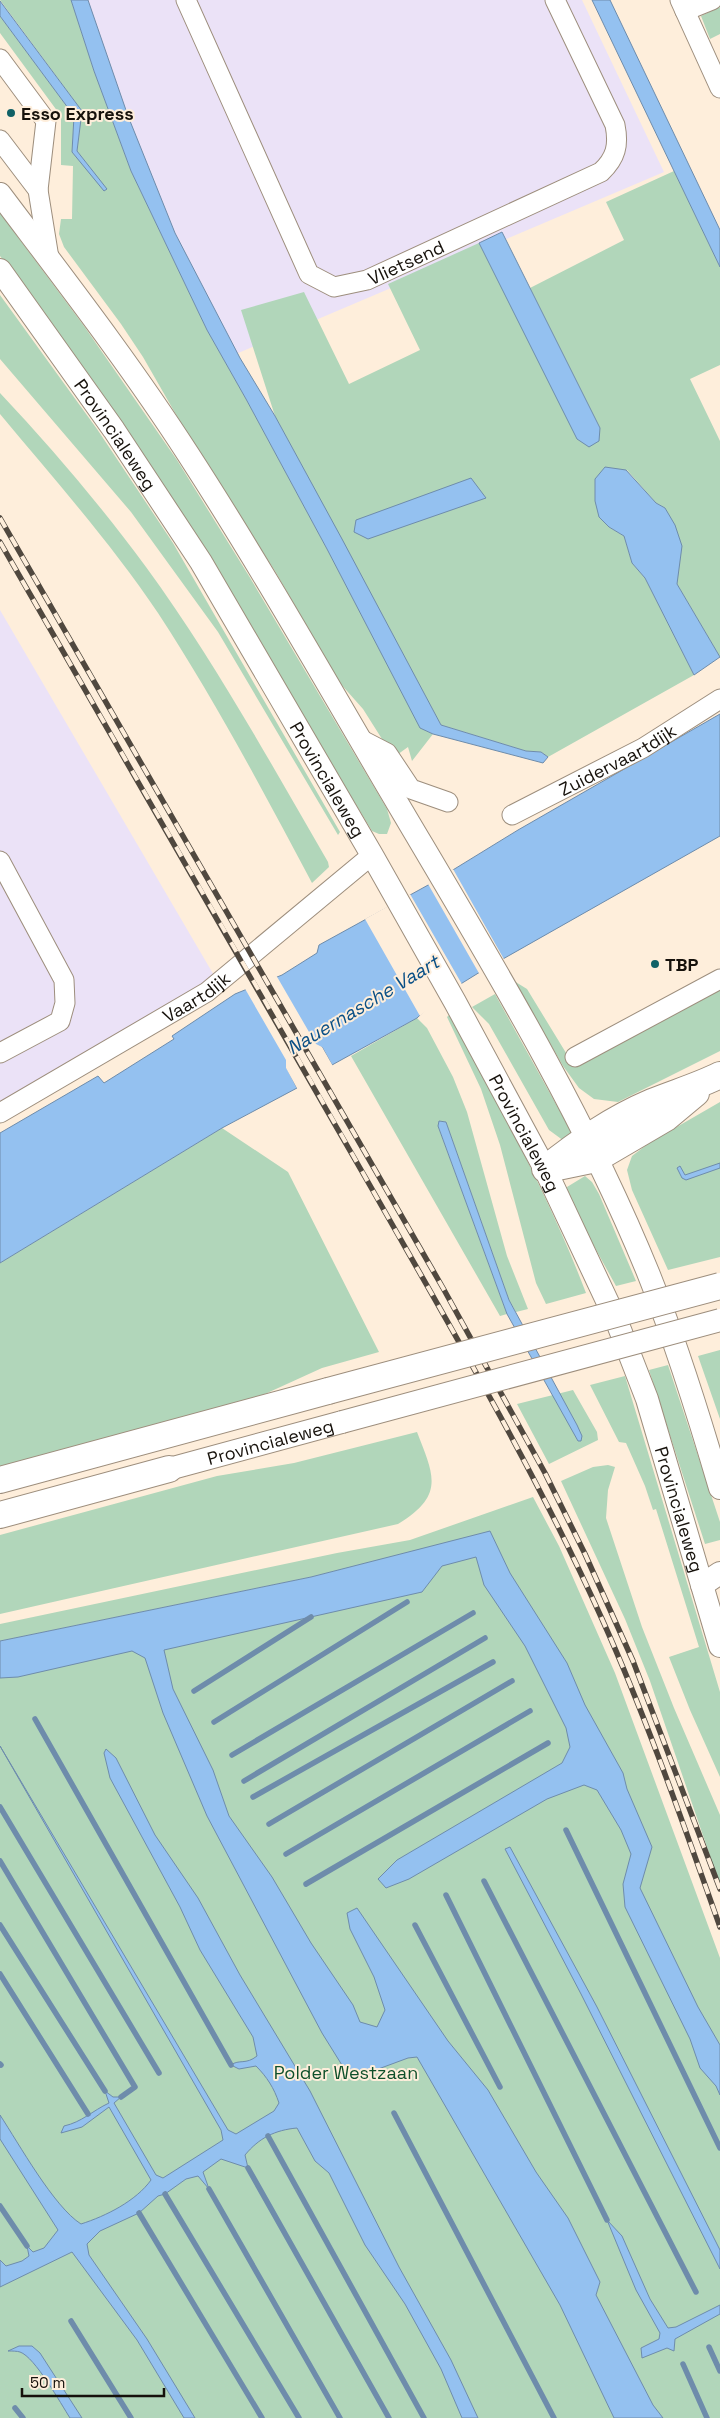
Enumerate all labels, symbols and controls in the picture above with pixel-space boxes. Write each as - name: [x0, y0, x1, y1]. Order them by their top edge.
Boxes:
- place label: Esso Express: [21, 102, 134, 125]
- marker: Esso Express: [5, 107, 17, 119]
- street label: Vlietsend: [364, 235, 448, 290]
- street label: Provincialeweg: [70, 374, 162, 494]
- street label: Provincialeweg: [285, 717, 370, 841]
- street label: Zuidervaartdijk: [555, 718, 680, 801]
- water label: Nauernasche Vaart: [282, 948, 446, 1060]
- place label: TBP: [665, 953, 699, 976]
- marker: TBP: [649, 958, 661, 970]
- street label: Vaartdijk: [158, 966, 235, 1027]
- street label: Provincialeweg: [484, 1070, 566, 1195]
- street label: Provincialeweg: [205, 1413, 336, 1470]
- street label: Provincialeweg: [650, 1444, 709, 1575]
- park label: Polder Westzaan: [274, 2061, 418, 2084]
- scale bar: [22, 2366, 165, 2398]
- text: 50 m: [30, 2373, 65, 2392]

